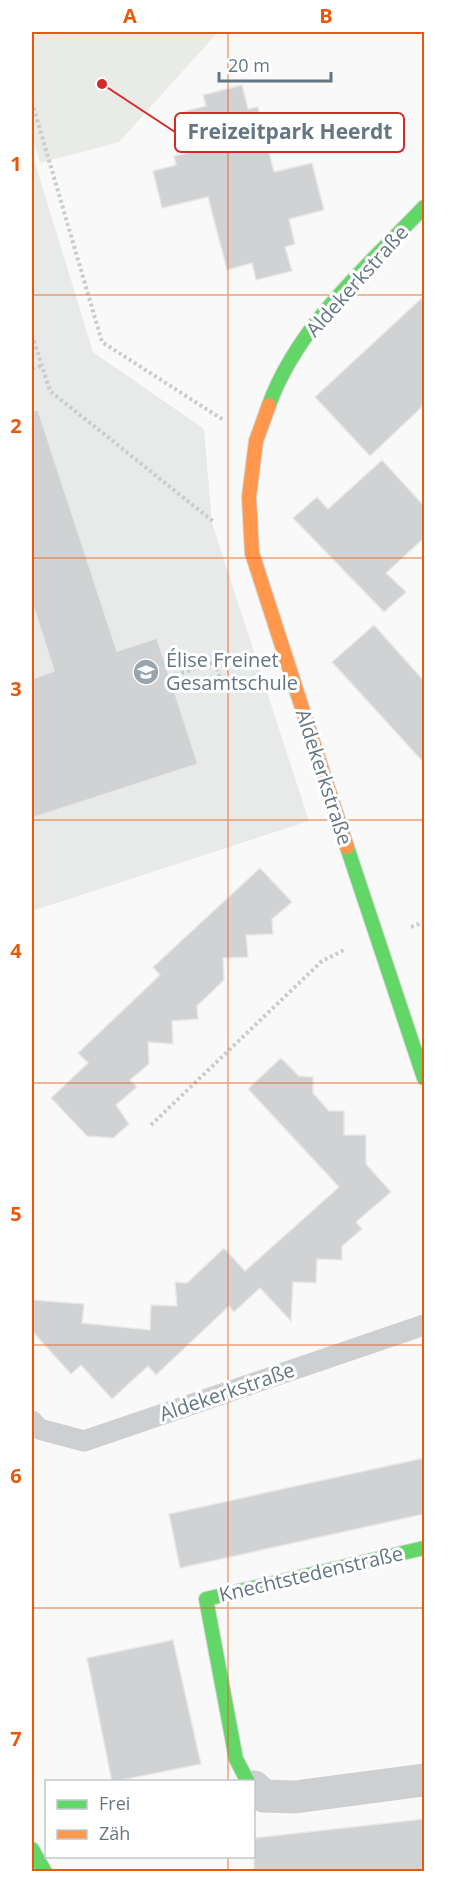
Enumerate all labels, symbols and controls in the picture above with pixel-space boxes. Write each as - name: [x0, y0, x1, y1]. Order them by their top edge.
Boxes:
- text: A: [123, 2, 137, 29]
- text: B: [319, 2, 333, 29]
- scale bar: [219, 45, 332, 83]
- text: 20 m: [228, 53, 270, 77]
- callout: Freizeitpark Heerdt: [175, 113, 404, 152]
- text: Freizeitpark Heerdt: [188, 117, 392, 145]
- text: 1: [10, 150, 22, 177]
- street label: Aldekerkstraße: [299, 219, 414, 342]
- text: 2: [10, 412, 22, 439]
- place label: Élise Freinet Gesamtschule: [166, 646, 298, 696]
- school or university icon: Élise Freinet Gesamtschule: [131, 657, 161, 687]
- text: 3: [10, 675, 22, 702]
- street label: Aldekerkstraße: [290, 706, 359, 848]
- text: 4: [10, 937, 22, 964]
- text: 5: [10, 1200, 22, 1227]
- street label: Aldekerkstraße: [156, 1356, 298, 1427]
- text: 6: [10, 1462, 22, 1489]
- street label: Knechtstedenstraße: [216, 1539, 405, 1608]
- text: 7: [10, 1725, 22, 1752]
- legend: [45, 1780, 255, 1858]
- text: Frei: [99, 1791, 130, 1815]
- text: Zäh: [99, 1821, 130, 1845]

